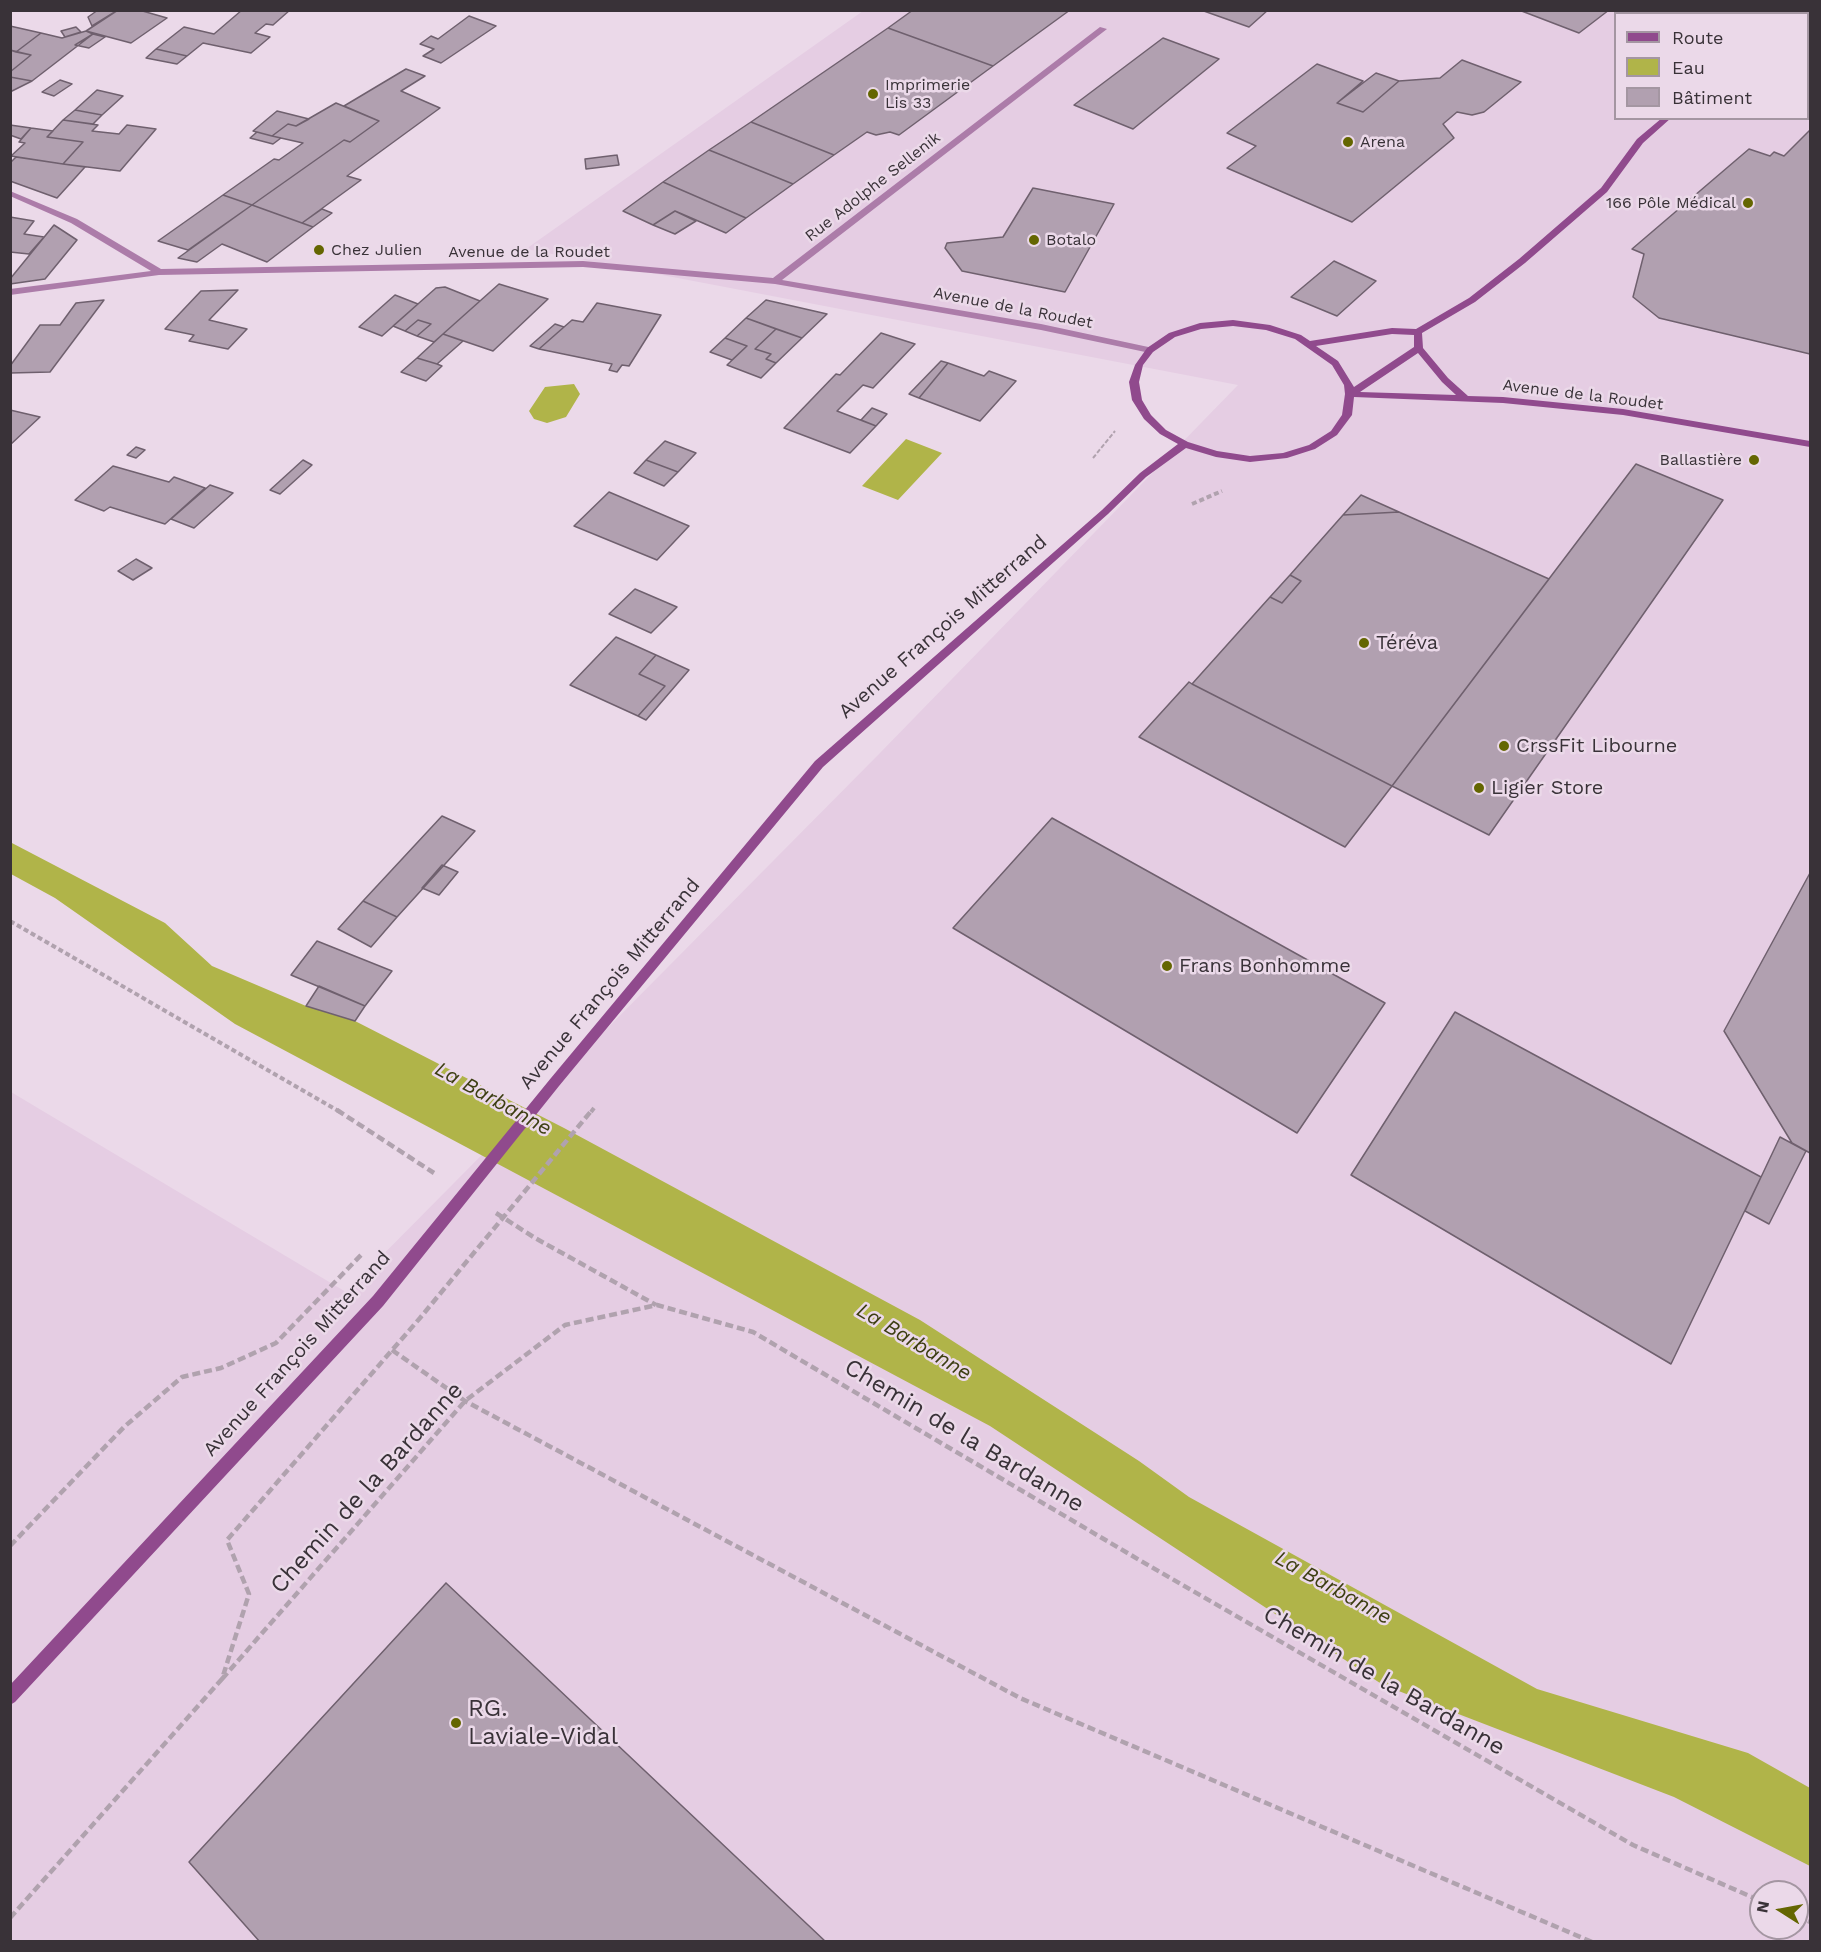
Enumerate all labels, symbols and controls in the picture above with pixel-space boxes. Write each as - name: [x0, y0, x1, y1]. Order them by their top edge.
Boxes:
- legend: [1614, 12, 1809, 120]
- text: Route: [1672, 27, 1724, 48]
- text: Eau: [1672, 57, 1705, 78]
- place label: Imprimerie Lis 33: [885, 75, 970, 113]
- marker: Imprimerie Lis 33: [866, 87, 880, 101]
- text: Bâtiment: [1672, 87, 1752, 108]
- street label: Rue Adolphe Sellenik: [802, 128, 944, 246]
- place label: Arena: [1360, 132, 1405, 152]
- marker: Arena: [1341, 135, 1355, 149]
- place label: 166 Pôle Médical: [1606, 193, 1736, 213]
- marker: 166 Pôle Médical: [1741, 196, 1755, 210]
- place label: Botalo: [1046, 230, 1096, 250]
- marker: Botalo: [1027, 233, 1041, 247]
- place label: Chez Julien: [331, 240, 422, 260]
- street label: Avenue de la Roudet: [448, 242, 610, 262]
- marker: Chez Julien: [312, 243, 326, 257]
- street label: Avenue de la Roudet: [932, 283, 1094, 333]
- street label: Avenue de la Roudet: [1502, 376, 1664, 414]
- place label: Ballastière: [1660, 450, 1742, 470]
- marker: Ballastière: [1747, 453, 1761, 467]
- street label: Avenue François Mitterrand: [834, 530, 1052, 724]
- place label: Téréva: [1376, 631, 1438, 655]
- marker: Téréva: [1357, 636, 1371, 650]
- place label: CrssFit Libourne: [1516, 734, 1677, 758]
- marker: CrssFit Libourne: [1497, 739, 1511, 753]
- place label: Ligier Store: [1491, 776, 1603, 800]
- marker: Ligier Store: [1472, 781, 1486, 795]
- street label: Avenue François Mitterrand: [515, 874, 705, 1094]
- place label: Frans Bonhomme: [1179, 954, 1351, 978]
- marker: Frans Bonhomme: [1160, 959, 1174, 973]
- water label: La Barbanne: [430, 1057, 556, 1141]
- street label: Avenue François Mitterrand: [198, 1246, 396, 1462]
- water label: La Barbanne: [852, 1298, 976, 1386]
- street label: Chemin de la Bardanne: [839, 1353, 1089, 1519]
- street label: Chemin de la Bardanne: [264, 1376, 470, 1600]
- water label: La Barbanne: [1270, 1546, 1396, 1630]
- street label: Chemin de la Bardanne: [1258, 1600, 1510, 1762]
- place label: RG. Laviale-Vidal: [468, 1695, 618, 1751]
- marker: RG. Laviale-Vidal: [449, 1716, 463, 1730]
- north arrow: [1749, 1880, 1809, 1940]
- text: N: [1752, 1899, 1773, 1914]

